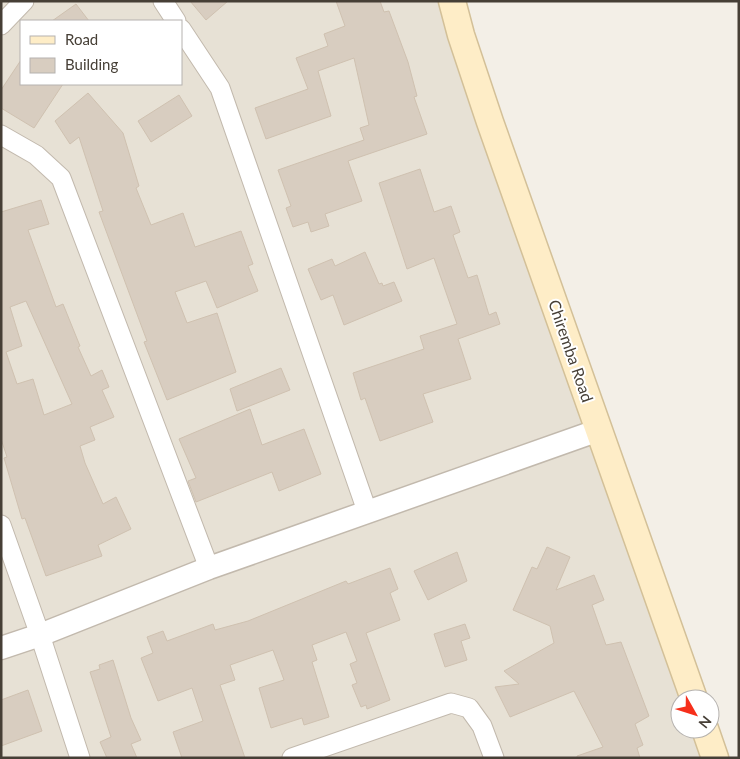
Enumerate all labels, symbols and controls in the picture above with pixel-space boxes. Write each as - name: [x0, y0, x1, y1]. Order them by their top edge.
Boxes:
- legend: [20, 20, 182, 85]
- text: Road: [65, 30, 98, 48]
- text: Building: [65, 55, 118, 73]
- street label: Chiremba Road: [545, 297, 598, 405]
- north arrow: [670, 689, 720, 739]
- text: N: [695, 713, 715, 732]

